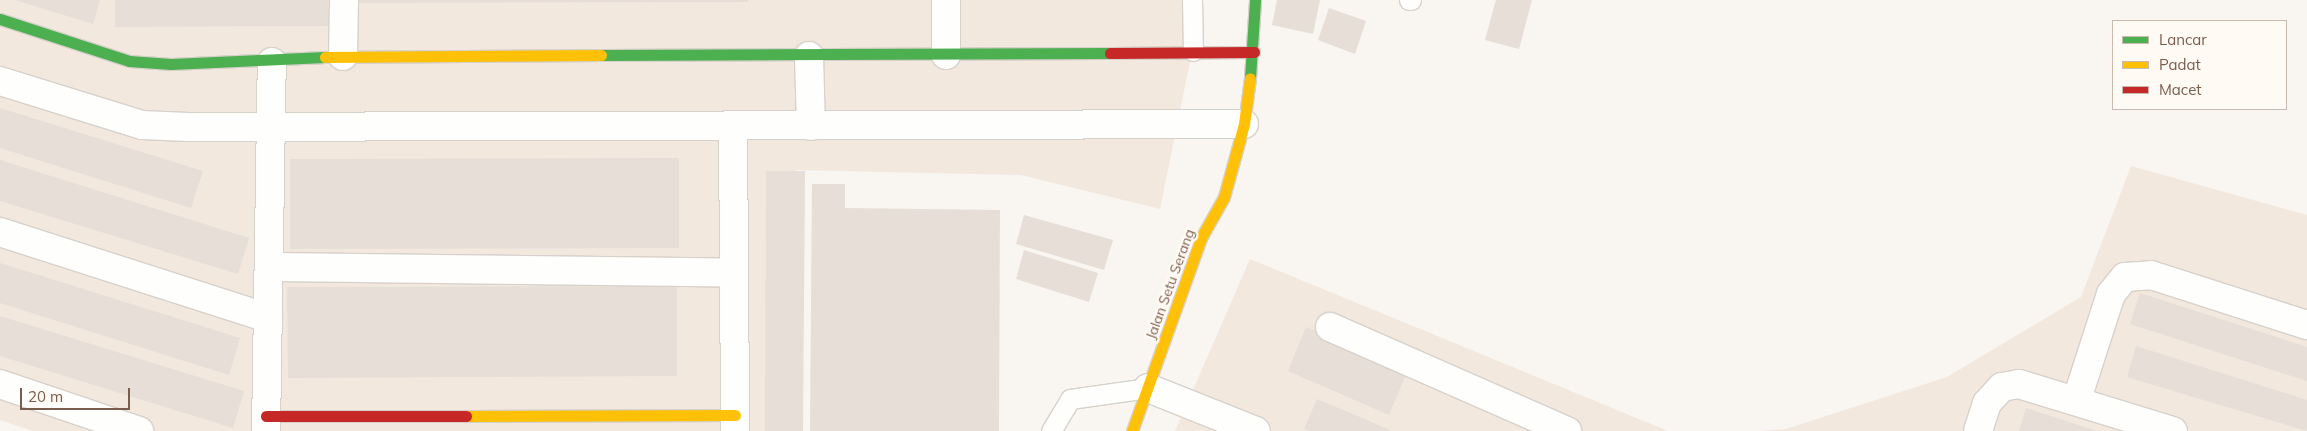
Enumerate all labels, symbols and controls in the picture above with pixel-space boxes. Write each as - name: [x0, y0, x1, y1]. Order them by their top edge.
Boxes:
- legend: [2112, 20, 2287, 110]
- text: Lancar: [2159, 30, 2207, 49]
- text: Padat: [2159, 55, 2201, 74]
- text: Macet: [2159, 80, 2202, 99]
- street label: Jalan Setu Serang: [1142, 227, 1198, 341]
- scale bar: [22, 378, 132, 410]
- text: 20 m: [28, 387, 63, 406]

